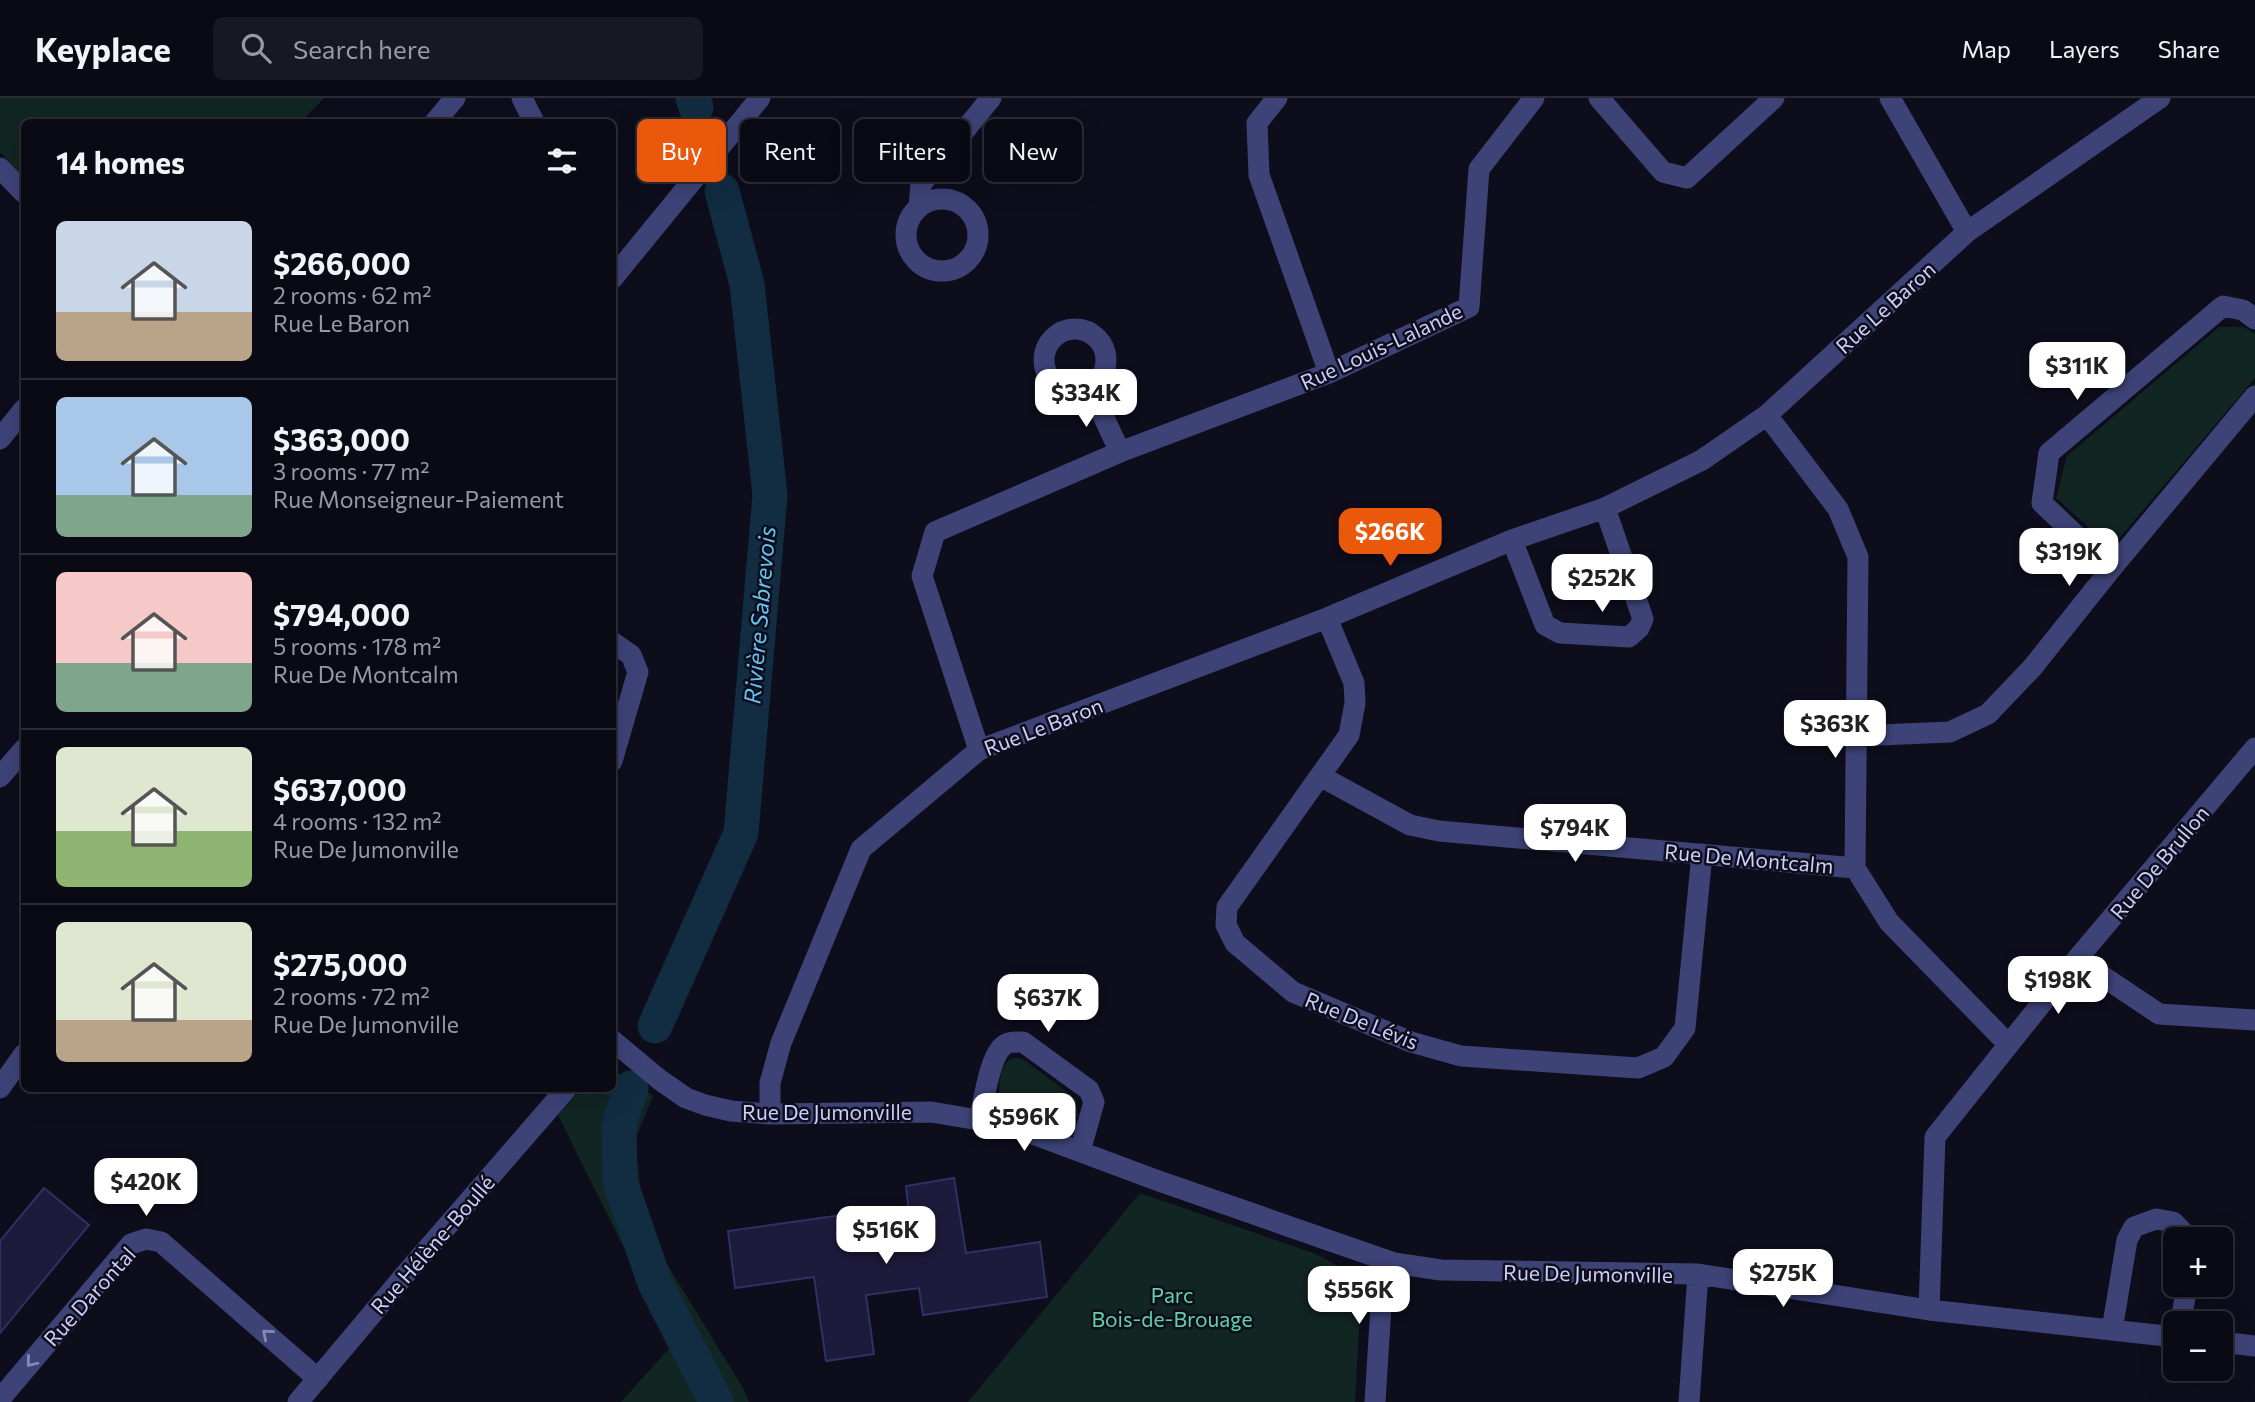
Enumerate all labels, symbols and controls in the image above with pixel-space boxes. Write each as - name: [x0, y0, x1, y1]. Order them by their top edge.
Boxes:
- search box: [213, 17, 703, 80]
- text: Keyplace: [35, 28, 171, 69]
- icon: search: [237, 29, 275, 67]
- text: Search here: [293, 33, 430, 64]
- text: Map: [1962, 34, 2011, 63]
- text: Layers: [2049, 34, 2120, 63]
- text: Share: [2158, 34, 2220, 63]
- chip: Buy: [637, 119, 726, 182]
- chip: Rent: [740, 119, 840, 182]
- chip: Filters: [854, 119, 970, 182]
- chip: New: [984, 119, 1082, 182]
- icon: filters: [543, 142, 581, 180]
- text: 14 homes: [56, 143, 185, 180]
- text: $266,000: [273, 244, 411, 281]
- icon: home: [112, 249, 196, 333]
- street label: Rue Le Baron: [1830, 256, 1940, 358]
- text: 2 rooms · 62 m²: [273, 281, 432, 309]
- street label: Rue Louis-Lalande: [1296, 298, 1466, 394]
- text: Rue Le Baron: [273, 309, 410, 337]
- pin: $311K: [2028, 342, 2126, 402]
- text: $311K: [2045, 351, 2109, 379]
- pin: $334K: [1037, 370, 1135, 429]
- text: $334K: [1051, 378, 1121, 406]
- text: $363,000: [273, 420, 410, 457]
- icon: home: [112, 425, 196, 509]
- text: 3 rooms · 77 m²: [273, 457, 430, 485]
- text: Rue Monseigneur-Paiement: [273, 485, 564, 513]
- pin: $266K: [1341, 508, 1439, 568]
- text: $266K: [1355, 517, 1425, 545]
- water label: Rivière Sabrevois: [737, 525, 781, 705]
- pin: $319K: [2020, 528, 2118, 588]
- text: $319K: [2035, 537, 2103, 565]
- pin: $252K: [1553, 554, 1651, 614]
- text: $252K: [1568, 563, 1636, 591]
- text: $794,000: [273, 595, 410, 632]
- icon: home: [112, 600, 196, 684]
- text: 5 rooms · 178 m²: [273, 632, 441, 660]
- text: Rue De Montcalm: [273, 660, 459, 688]
- street label: Rue Le Baron: [980, 692, 1106, 760]
- pin: $363K: [1786, 700, 1884, 760]
- text: $363K: [1800, 709, 1870, 737]
- text: $637,000: [273, 770, 407, 807]
- icon: home: [112, 775, 196, 859]
- street label: Rue De Brullon: [2104, 800, 2214, 924]
- pin: $794K: [1526, 804, 1624, 864]
- text: 4 rooms · 132 m²: [273, 807, 442, 835]
- text: $794K: [1540, 813, 1610, 841]
- text: Rue De Jumonville: [273, 835, 459, 863]
- street label: Rue De Montcalm: [1663, 838, 1835, 878]
- text: $275,000: [273, 945, 407, 982]
- icon: home: [112, 950, 196, 1034]
- pin: $198K: [2009, 956, 2107, 1016]
- text: $198K: [2024, 965, 2092, 993]
- pin: $637K: [999, 974, 1097, 1034]
- text: 2 rooms · 72 m²: [273, 982, 430, 1010]
- text: $637K: [1013, 983, 1083, 1011]
- street label: Rue De Lévis: [1302, 986, 1422, 1054]
- text: Rue De Jumonville: [273, 1010, 459, 1038]
- pin: $596K: [975, 1094, 1073, 1153]
- street label: Rue De Jumonville: [742, 1099, 912, 1124]
- text: $596K: [988, 1102, 1060, 1130]
- pin: $420K: [97, 1158, 195, 1218]
- text: $420K: [110, 1167, 182, 1195]
- street label: Rue Hélène-Boullé: [365, 1170, 499, 1318]
- pin: $516K: [837, 1206, 935, 1266]
- text: $516K: [852, 1215, 920, 1243]
- map controls: [2163, 1227, 2233, 1381]
- button: +: [2163, 1227, 2233, 1297]
- street label: Rue Darontal: [38, 1241, 140, 1351]
- pin: $275K: [1734, 1250, 1832, 1309]
- text: $275K: [1749, 1258, 1817, 1286]
- street label: Rue De Jumonville: [1503, 1259, 1673, 1287]
- pin: $556K: [1310, 1266, 1408, 1326]
- text: $556K: [1324, 1275, 1394, 1303]
- park label: Parc Bois-de-Brouage: [1091, 1282, 1253, 1331]
- button: −: [2163, 1311, 2233, 1381]
- one-way arrow: [262, 1330, 275, 1342]
- one-way arrow: [27, 1354, 40, 1367]

